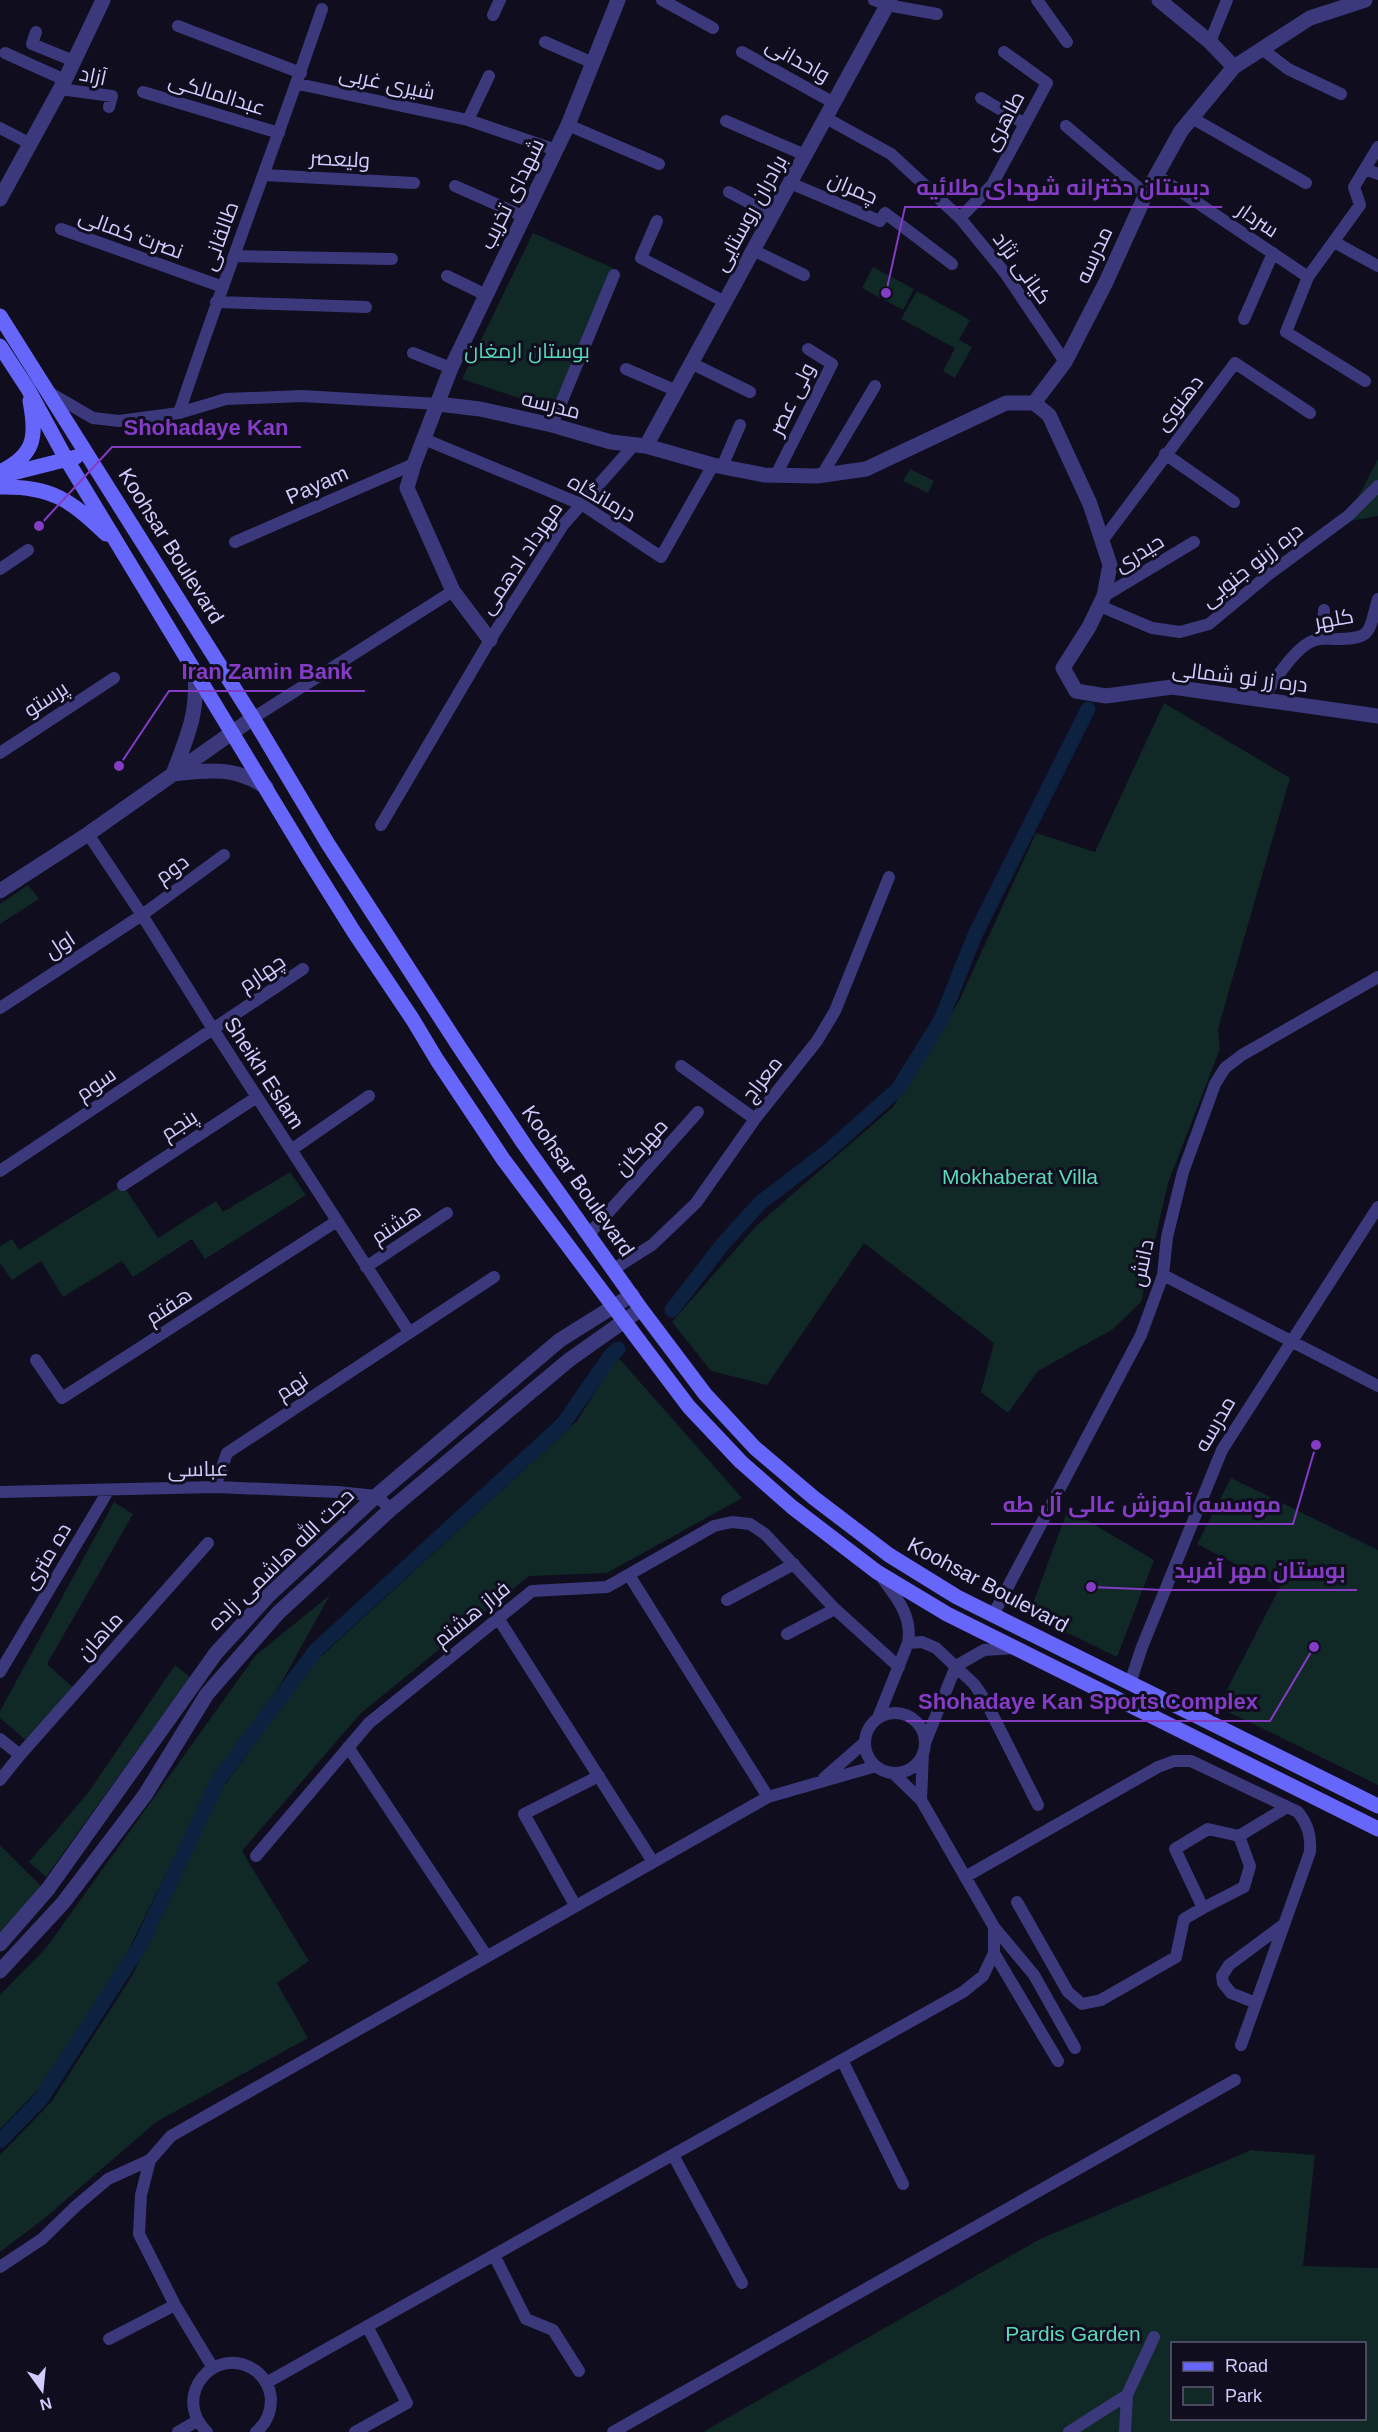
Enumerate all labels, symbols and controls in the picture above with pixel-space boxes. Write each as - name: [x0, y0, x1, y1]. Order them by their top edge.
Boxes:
- street label: واحدانی: [761, 33, 834, 88]
- street label: آزاد: [77, 61, 109, 91]
- street label: شیری غربی: [337, 61, 437, 106]
- street label: عبدالمالکی: [165, 68, 268, 121]
- street label: طاهری: [978, 87, 1030, 155]
- street label: شهدای تخریب: [475, 135, 550, 254]
- street label: ولیعصر: [308, 145, 371, 173]
- street label: برادران روستایی: [708, 151, 793, 276]
- street label: چمران: [824, 167, 882, 211]
- callout: دبستان دخترانه شهدای طلائیه: [905, 167, 1222, 207]
- text: دبستان دخترانه شهدای طلائیه: [916, 175, 1210, 201]
- street label: سردار: [1232, 197, 1283, 242]
- street label: طالقانی: [197, 198, 244, 274]
- street label: نصرت کمالی: [75, 204, 186, 265]
- street label: مدرسه: [1070, 223, 1118, 287]
- street label: کیانی نژاد: [987, 227, 1056, 309]
- park label: بوستان ارمغان: [464, 339, 590, 364]
- street label: ولی عصر: [764, 359, 821, 440]
- street label: دهنوی: [1150, 370, 1209, 436]
- street label: مدرسه: [519, 386, 583, 424]
- callout: Shohadaye Kan: [112, 407, 301, 447]
- text: Shohadaye Kan: [123, 415, 289, 440]
- street label: Payam: [282, 461, 351, 508]
- street label: Koohsar Boulevard: [114, 464, 229, 628]
- street label: درمانگاه: [564, 469, 640, 527]
- street label: مهرداد ادهمی: [475, 497, 568, 619]
- street label: دره زرنو جنوبی: [1196, 518, 1308, 613]
- street label: حیدری: [1110, 529, 1169, 578]
- street label: کلهر: [1311, 604, 1356, 635]
- callout: Iran Zamin Bank: [169, 651, 365, 691]
- street label: دره زر نو شمالی: [1171, 657, 1309, 698]
- text: Iran Zamin Bank: [181, 659, 353, 684]
- street label: پرستو: [20, 676, 74, 724]
- street label: دوم: [151, 849, 194, 891]
- street label: اول: [40, 926, 80, 964]
- street label: چهارم: [234, 949, 291, 999]
- street label: Sheikh Eslam: [220, 1013, 309, 1133]
- street label: معراج: [737, 1052, 789, 1108]
- street label: سوم: [72, 1062, 122, 1108]
- street label: Koohsar Boulevard: [518, 1101, 639, 1260]
- street label: پنجم: [156, 1104, 203, 1147]
- street label: مهرگان: [609, 1114, 673, 1181]
- park label: Mokhaberat Villa: [942, 1165, 1098, 1188]
- street label: هشتم: [367, 1199, 427, 1251]
- street label: دانش: [1125, 1237, 1160, 1289]
- street label: هفتم: [141, 1282, 198, 1331]
- street label: نهم: [271, 1367, 314, 1407]
- street label: مدرسه: [1190, 1392, 1240, 1456]
- street label: عباسی: [167, 1456, 229, 1483]
- street label: حجت الله هاشمی زاده: [202, 1482, 360, 1636]
- callout: موسسه آموزش عالی آل طه: [991, 1484, 1293, 1524]
- text: موسسه آموزش عالی آل طه: [1003, 1492, 1281, 1518]
- street label: ده متری: [18, 1519, 77, 1594]
- street label: Koohsar Boulevard: [904, 1532, 1072, 1637]
- callout: بوستان مهر آفرید: [1162, 1550, 1357, 1590]
- text: بوستان مهر آفرید: [1174, 1558, 1346, 1584]
- street label: فراز هشتم: [429, 1576, 516, 1653]
- street label: ماهان: [72, 1607, 129, 1666]
- callout: Shohadaye Kan Sports Complex: [906, 1681, 1270, 1721]
- text: Shohadaye Kan Sports Complex: [918, 1689, 1259, 1714]
- park label: Pardis Garden: [1005, 2322, 1141, 2345]
- legend: [1171, 2342, 1366, 2420]
- text: Road: [1225, 2356, 1268, 2376]
- north arrow: [12, 2360, 72, 2420]
- text: Park: [1225, 2386, 1263, 2406]
- text: N: [38, 2394, 54, 2414]

